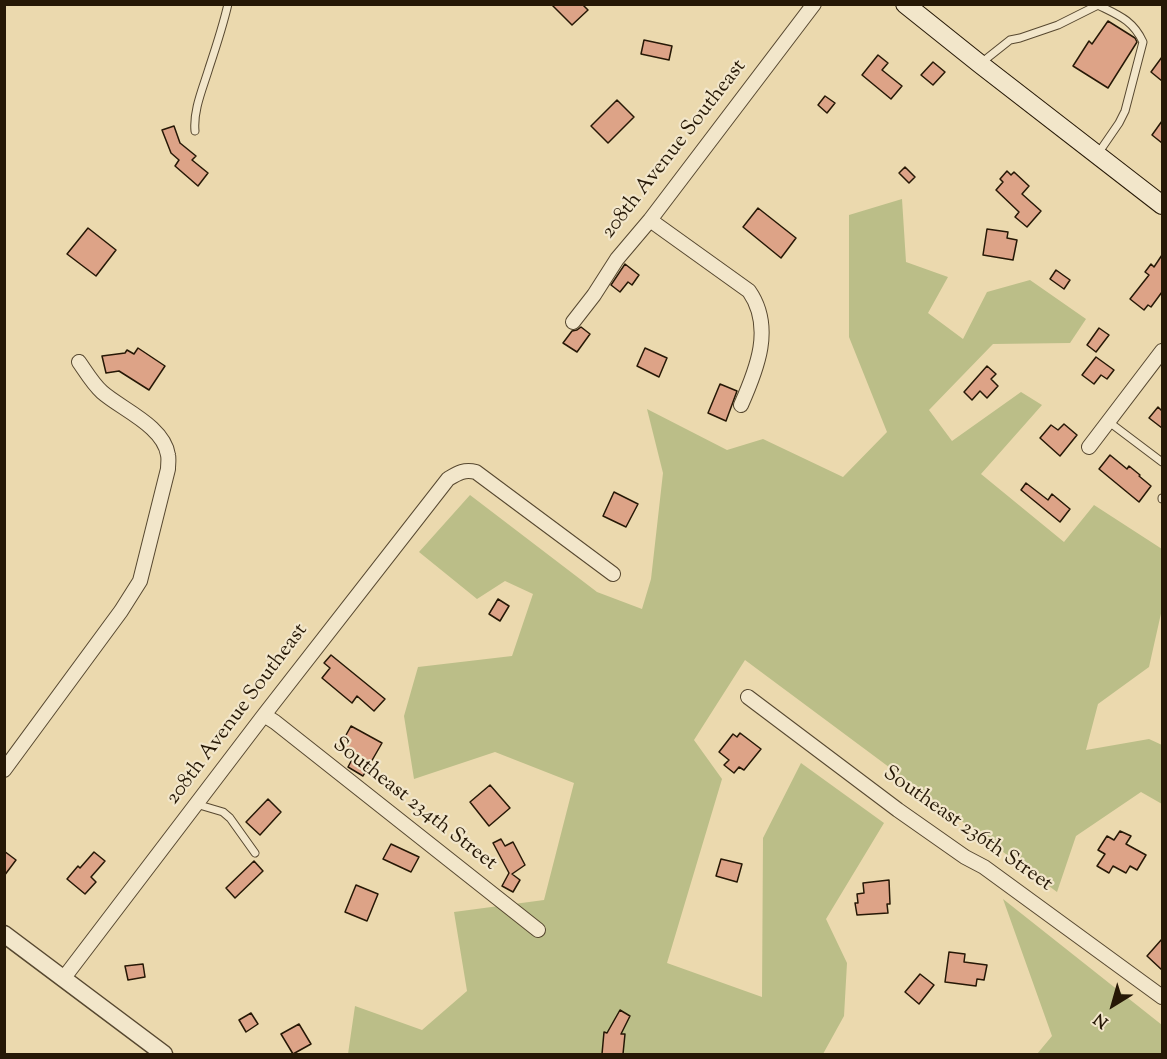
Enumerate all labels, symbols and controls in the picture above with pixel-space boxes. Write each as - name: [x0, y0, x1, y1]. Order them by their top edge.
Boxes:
- street label: 208th Avenue Southeast: [597, 55, 753, 245]
- street label: 208th Avenue Southeast: [162, 619, 314, 811]
- street label: Southeast 234th Street: [327, 733, 501, 877]
- street label: Southeast 236th Street: [877, 762, 1057, 898]
- north arrow: [1083, 975, 1143, 1035]
- text: N: [1090, 1007, 1114, 1033]

